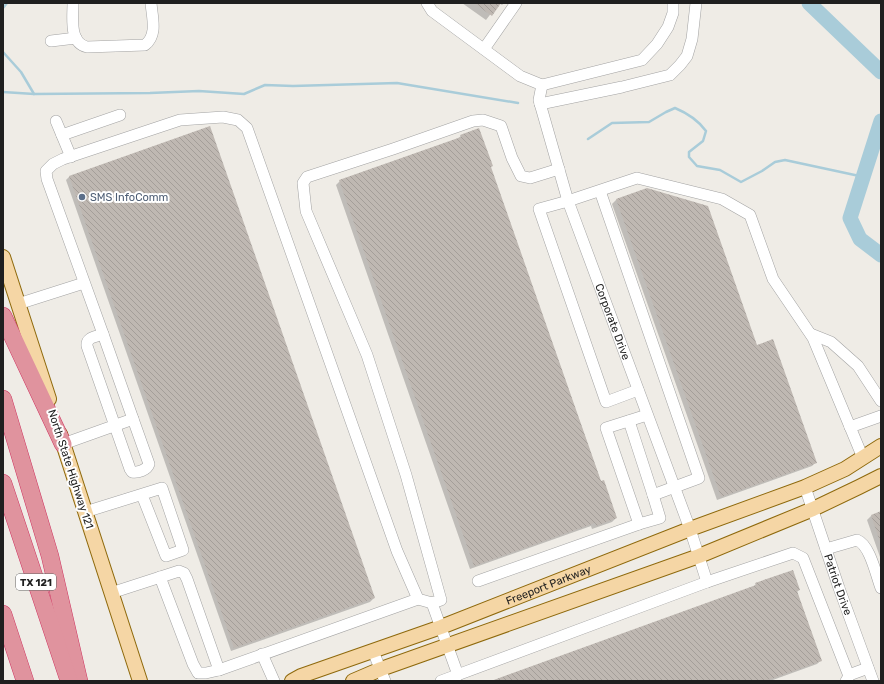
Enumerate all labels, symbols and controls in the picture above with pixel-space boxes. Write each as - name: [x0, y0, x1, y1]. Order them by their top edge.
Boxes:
- place label: SMS InfoComm: [90, 191, 169, 204]
- marker: SMS InfoComm: [77, 192, 87, 202]
- street label: Corporate Drive: [592, 282, 633, 362]
- street label: North State Highway 121: [45, 408, 96, 531]
- street label: Patriot Drive: [821, 552, 854, 617]
- street label: Freeport Parkway: [504, 563, 593, 608]
- road number: TX 121: [16, 574, 56, 590]

